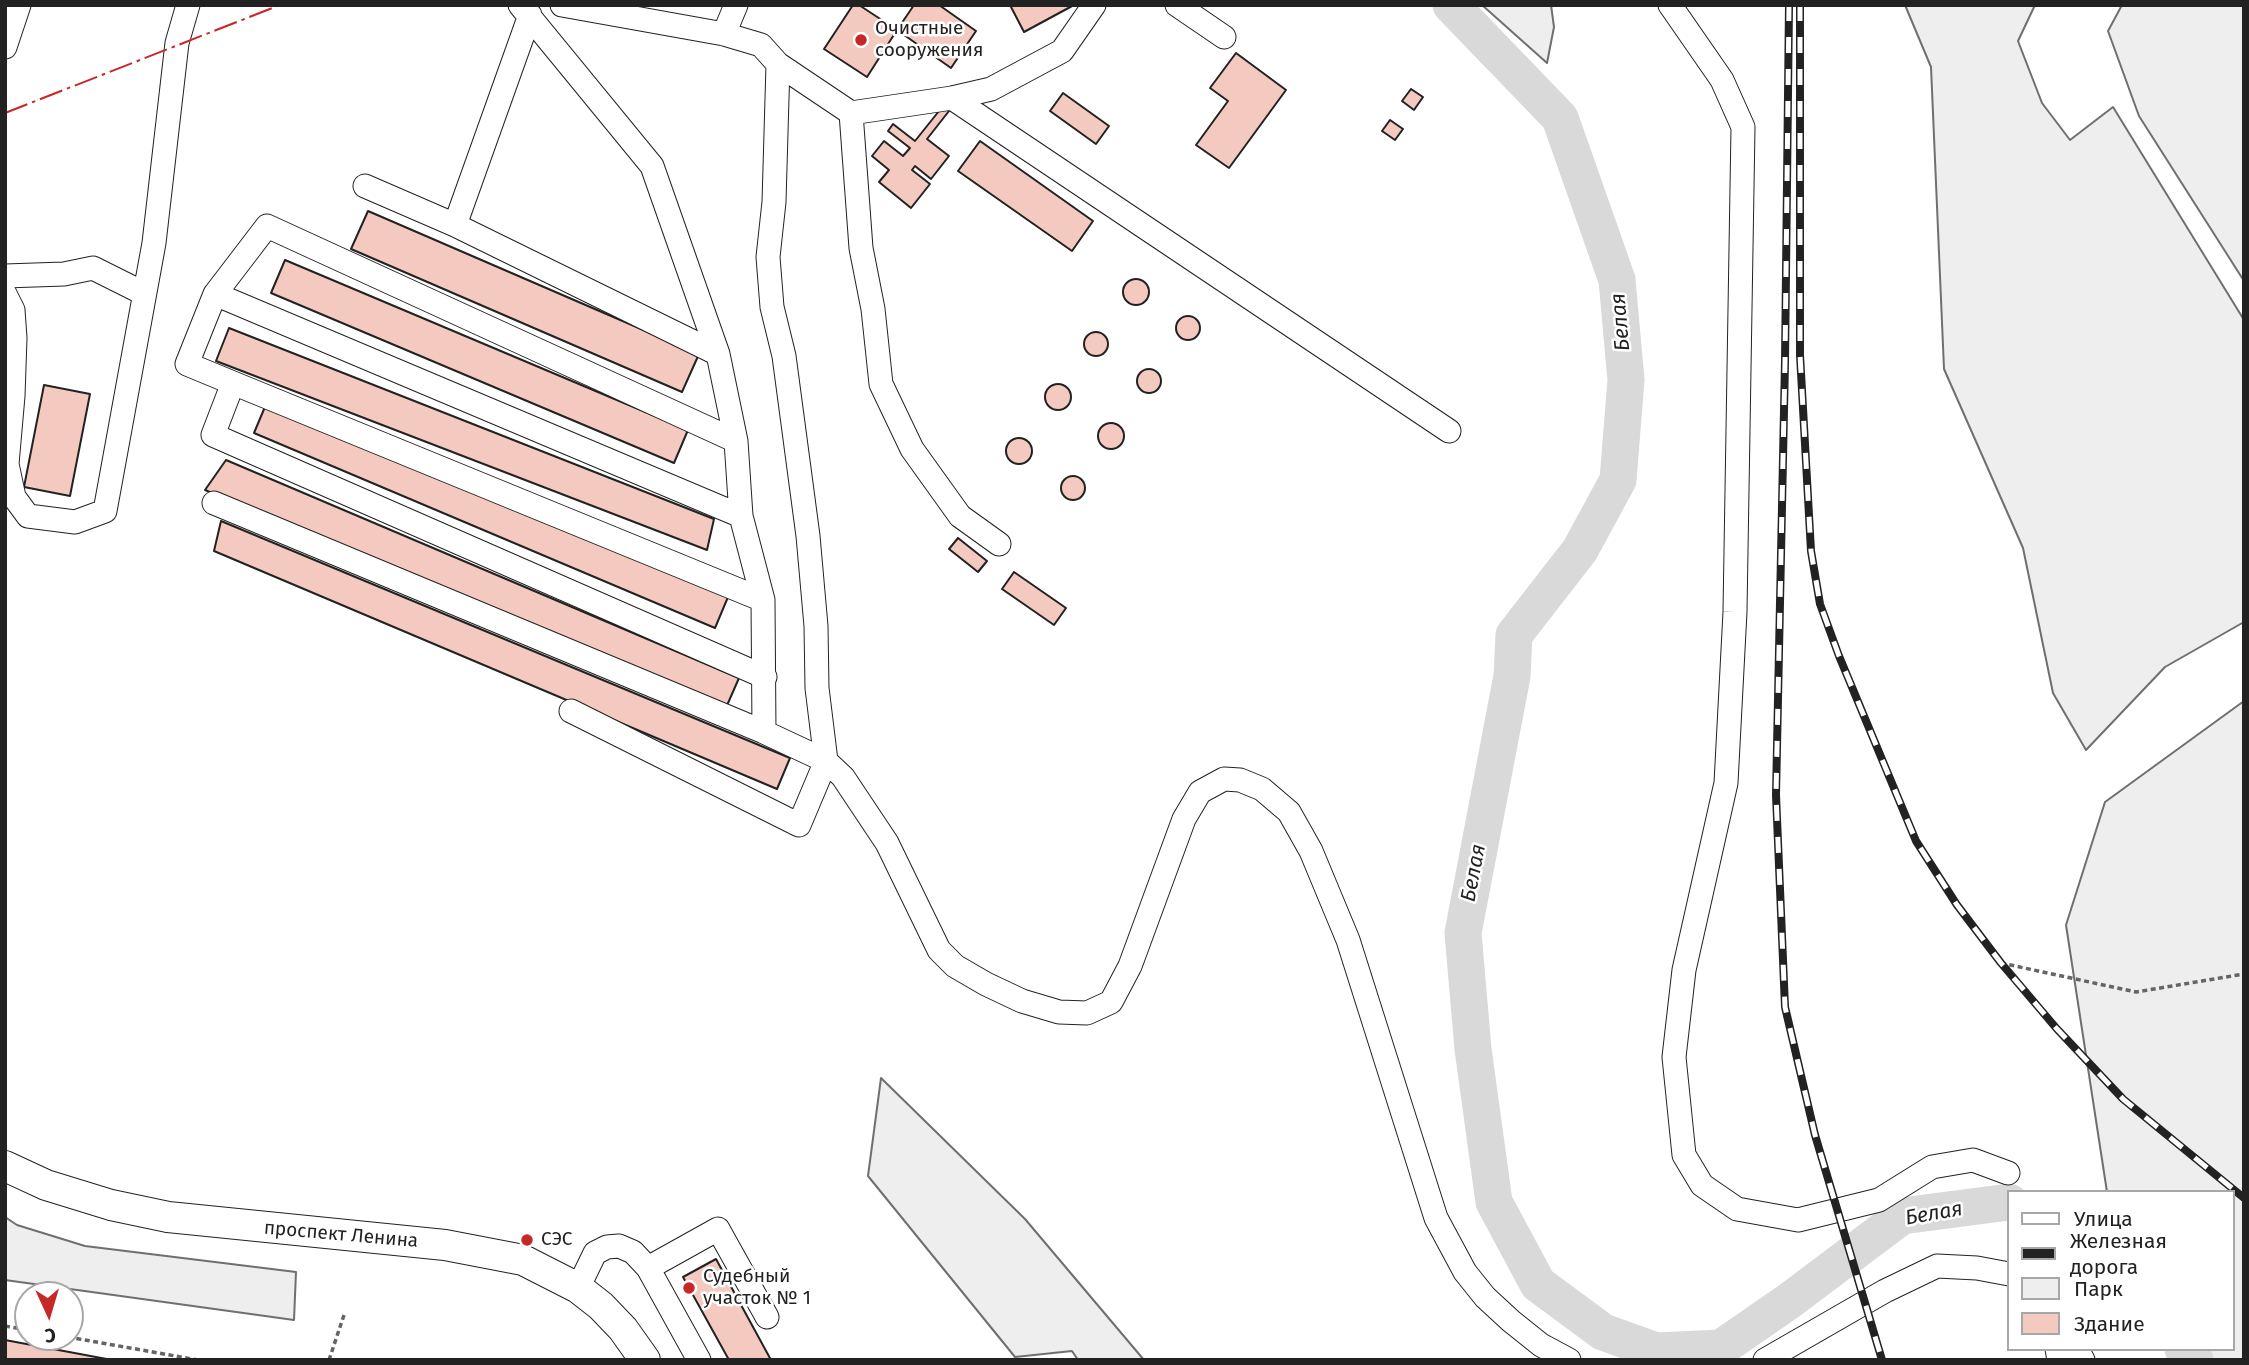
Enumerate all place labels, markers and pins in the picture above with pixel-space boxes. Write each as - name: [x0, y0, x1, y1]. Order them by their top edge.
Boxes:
- place label: Очистные сооружения: [875, 18, 983, 62]
- marker: Очистные сооружения: [853, 32, 869, 48]
- place label: СЭС: [541, 1229, 572, 1251]
- marker: СЭС: [519, 1232, 535, 1248]
- place label: Судебный участок № 1: [703, 1266, 811, 1310]
- marker: Судебный участок № 1: [681, 1280, 697, 1296]

